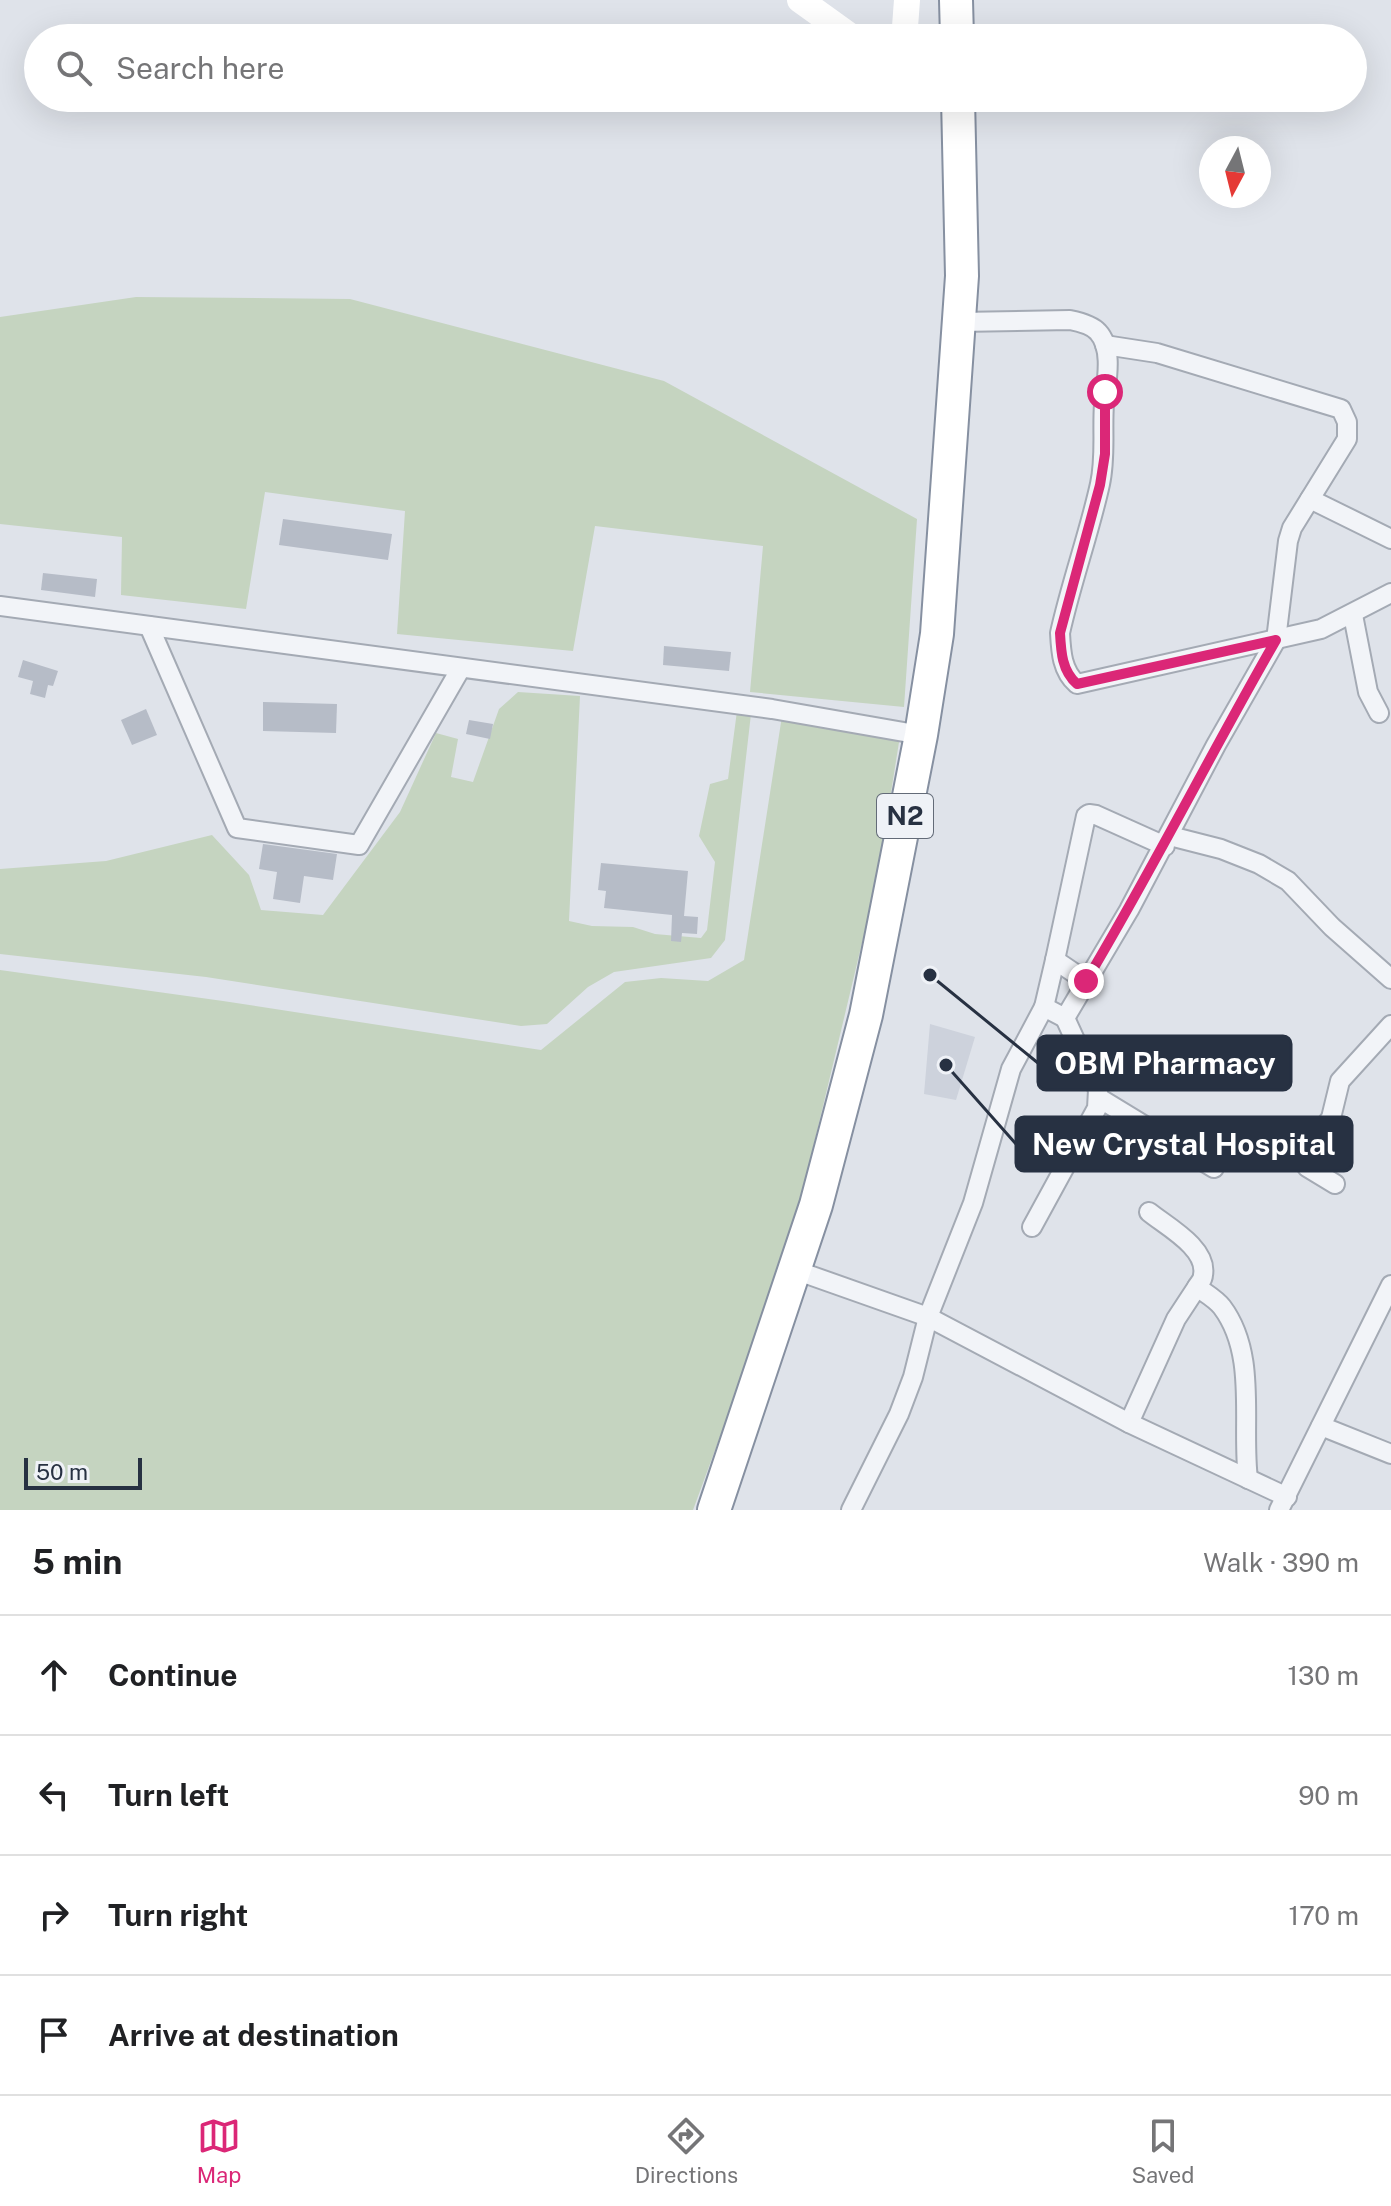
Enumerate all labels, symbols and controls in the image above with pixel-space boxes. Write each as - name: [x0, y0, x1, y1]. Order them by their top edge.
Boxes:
- search box: [24, 24, 1367, 112]
- icon: search: [52, 46, 96, 90]
- text: Search here: [116, 50, 284, 86]
- north arrow: [1199, 136, 1271, 208]
- route start: [1087, 374, 1123, 410]
- road number: N2: [877, 794, 933, 838]
- route end: [1068, 963, 1104, 999]
- callout: OBM Pharmacy: [1038, 1036, 1291, 1090]
- text: OBM Pharmacy: [1054, 1045, 1276, 1081]
- callout: New Crystal Hospital: [1016, 1117, 1352, 1171]
- text: New Crystal Hospital: [1032, 1126, 1336, 1162]
- scale bar: [24, 1454, 142, 1490]
- text: 50 m: [36, 1459, 88, 1485]
- text: 5 min: [32, 1542, 122, 1582]
- text: Walk · 390 m: [1203, 1547, 1359, 1578]
- icon: ahead: [32, 1653, 76, 1697]
- text: Continue: [108, 1657, 238, 1693]
- text: 130 m: [1287, 1660, 1359, 1691]
- icon: left: [32, 1773, 76, 1817]
- text: Turn left: [108, 1777, 229, 1813]
- text: 90 m: [1298, 1780, 1359, 1811]
- icon: right: [32, 1893, 76, 1937]
- text: Turn right: [108, 1897, 248, 1933]
- text: 170 m: [1289, 1900, 1359, 1931]
- icon: arrive: [32, 2013, 76, 2057]
- text: Arrive at destination: [108, 2017, 399, 2053]
- tab: Map: [197, 2114, 241, 2188]
- tab: Directions: [635, 2114, 738, 2188]
- tab: Saved: [1131, 2114, 1194, 2188]

